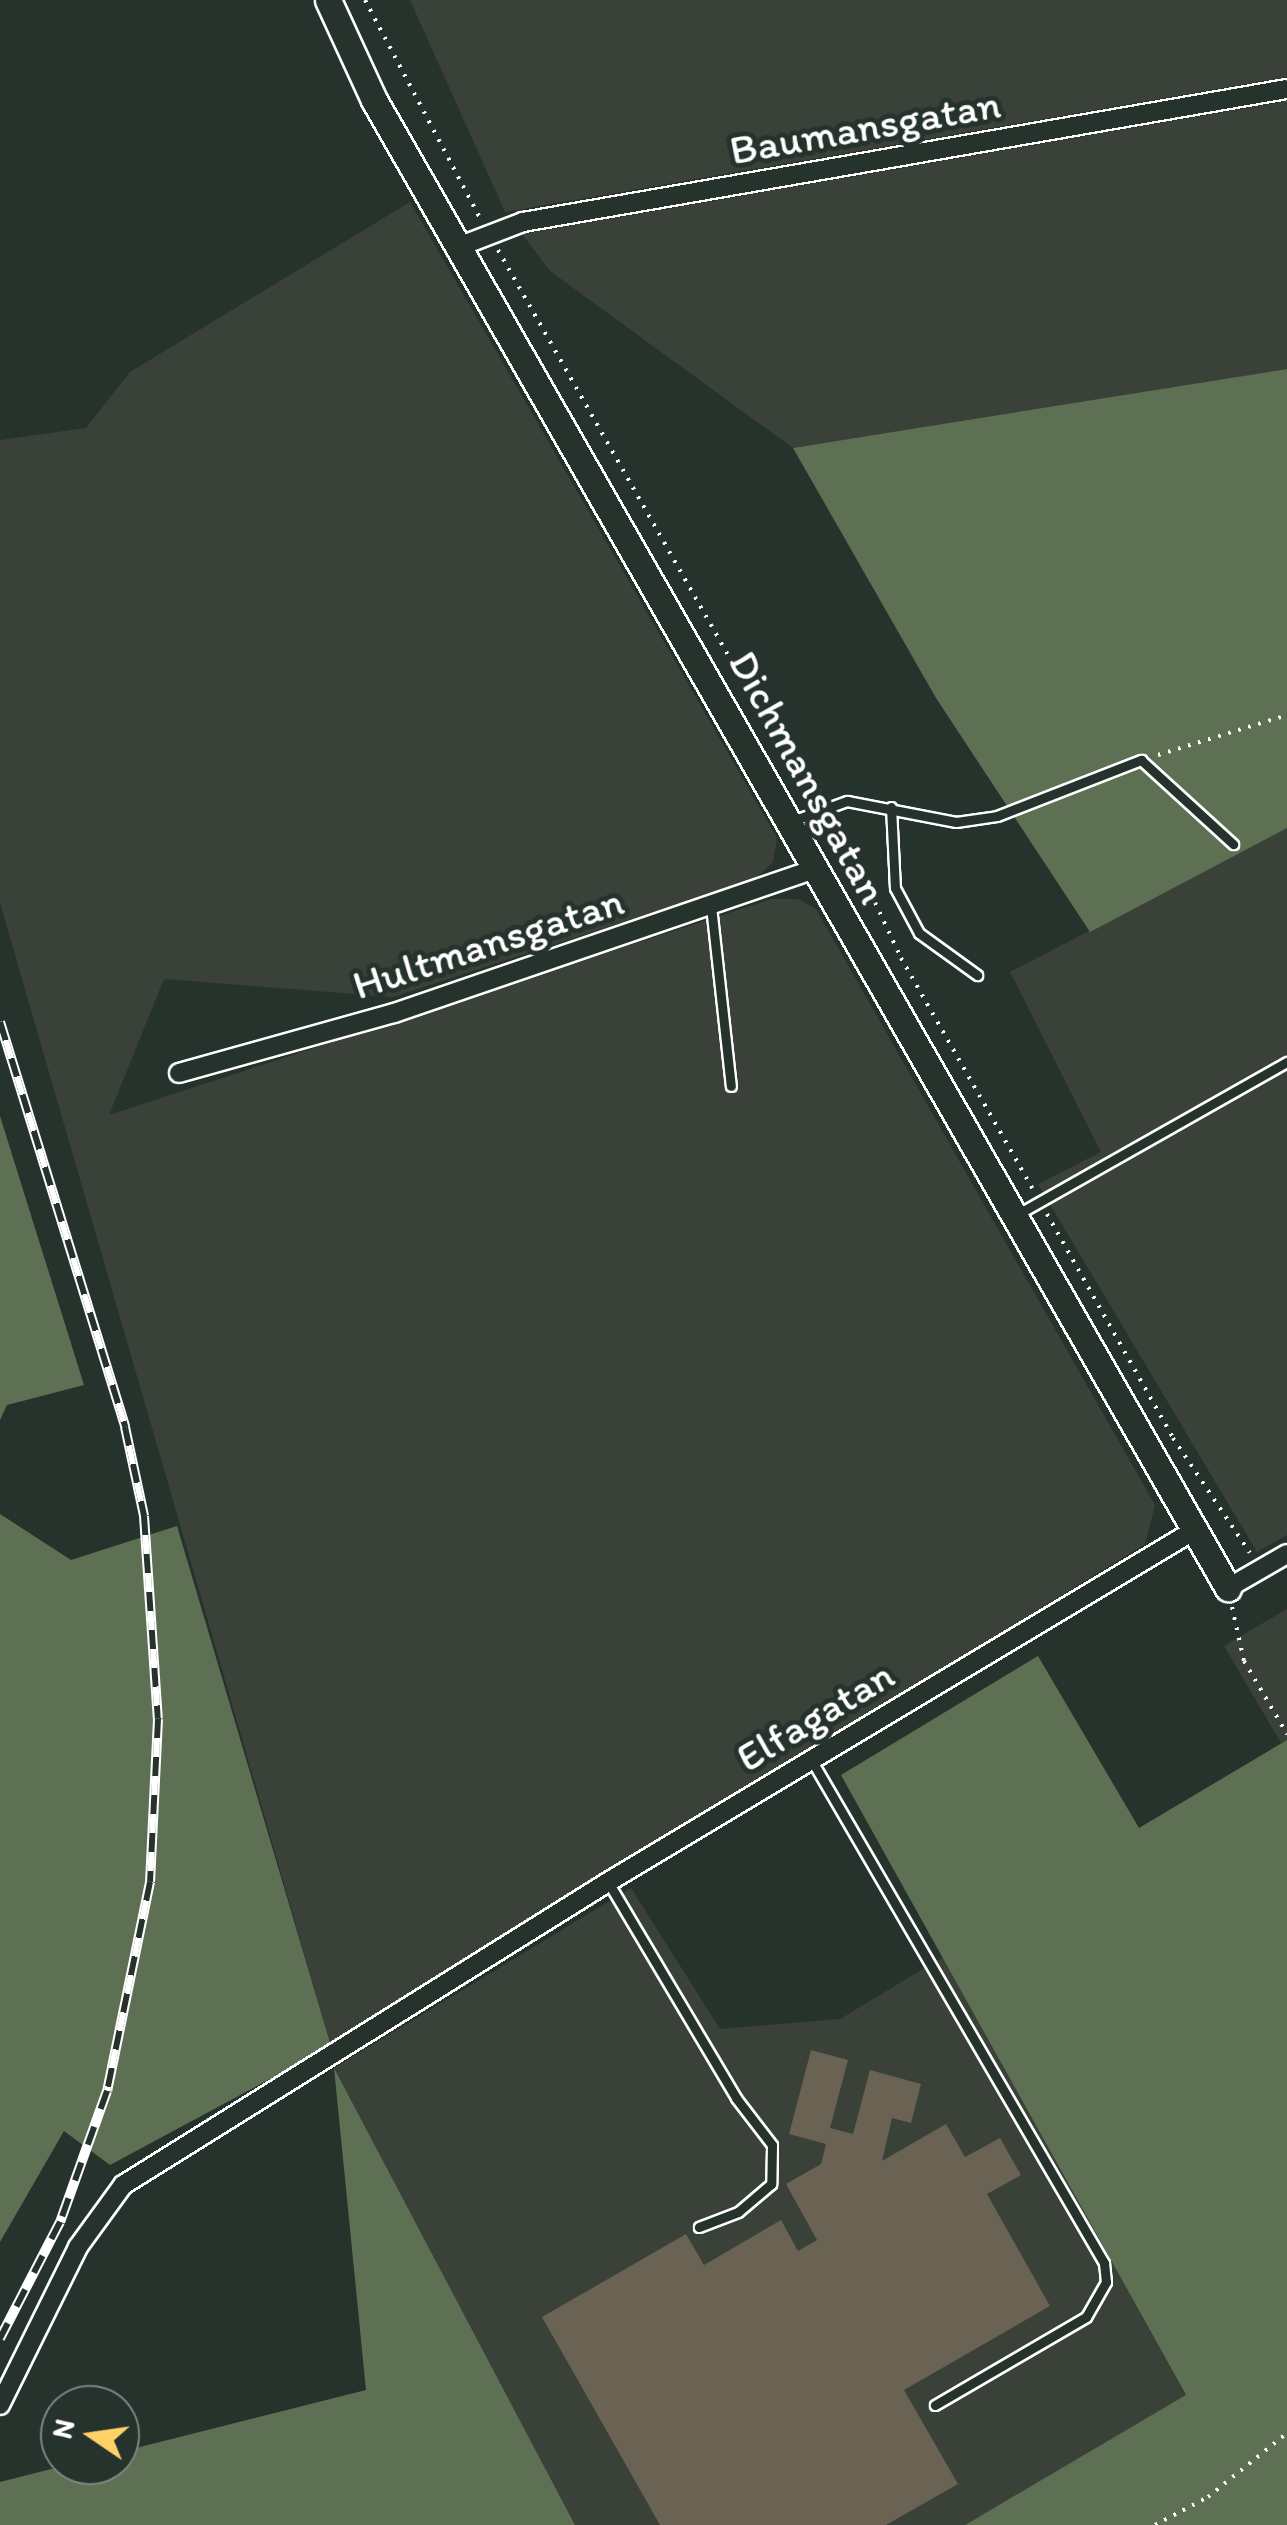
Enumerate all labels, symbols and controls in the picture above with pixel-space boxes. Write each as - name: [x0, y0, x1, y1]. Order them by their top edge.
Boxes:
- street label: Baumansgatan: [726, 78, 1004, 176]
- street label: Dichmansgatan: [718, 642, 898, 912]
- street label: Hultmansgatan: [346, 876, 630, 1010]
- street label: Elfagatan: [727, 1649, 903, 1783]
- north arrow: [40, 2385, 140, 2485]
- text: N: [44, 2416, 81, 2442]

